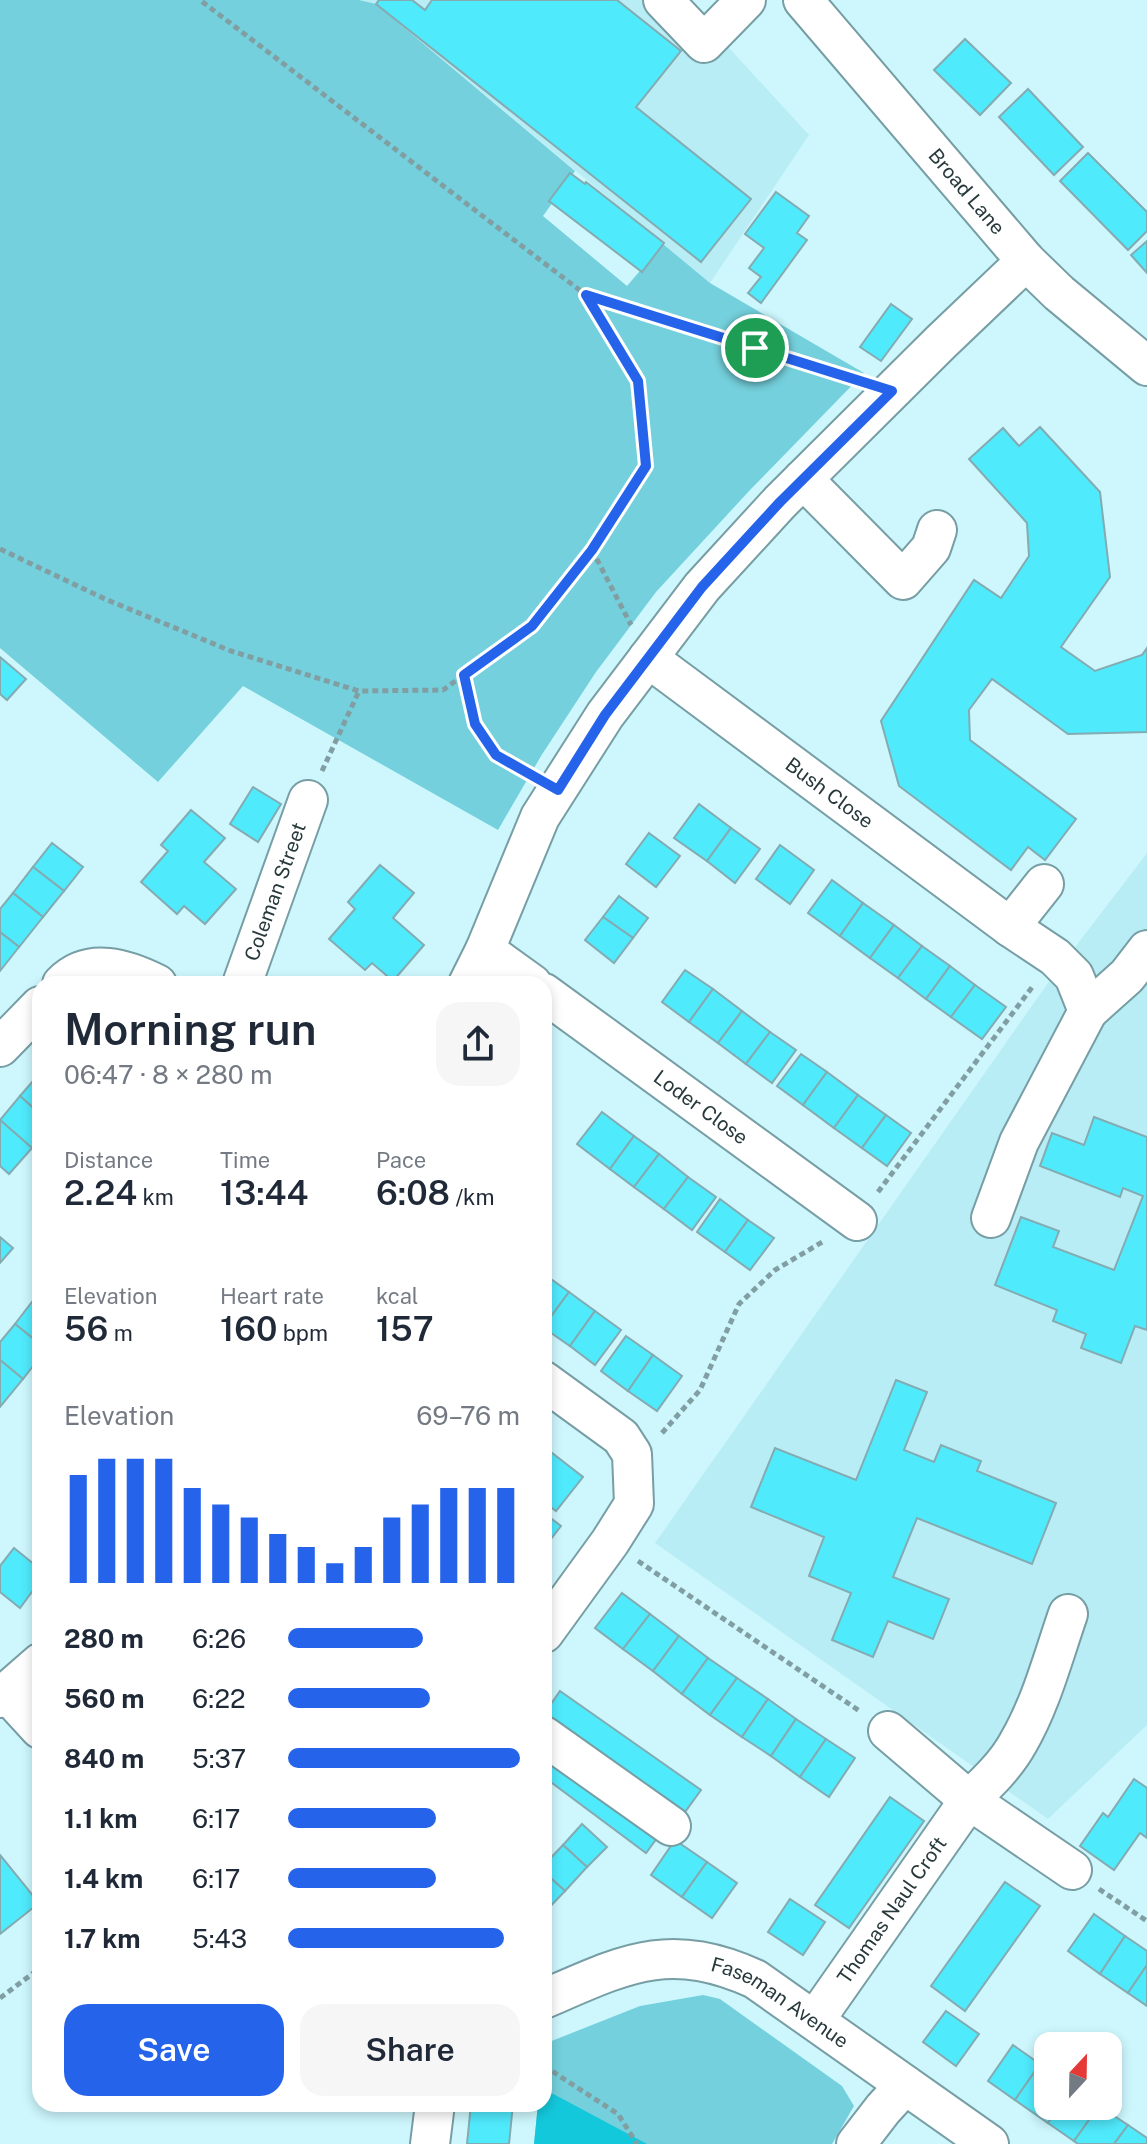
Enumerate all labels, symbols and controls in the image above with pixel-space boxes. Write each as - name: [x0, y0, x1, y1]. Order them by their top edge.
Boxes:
- street label: Broad Lane: [923, 144, 1010, 239]
- pin: [721, 314, 789, 382]
- icon: arrive: [733, 326, 777, 370]
- street label: Bush Close: [781, 752, 878, 833]
- street label: Coleman Street: [239, 819, 311, 964]
- button: share: [436, 1002, 520, 1086]
- text: Morning run: [64, 1003, 317, 1055]
- text: 06:47 · 8 × 280 m: [64, 1059, 272, 1090]
- street label: Loder Close: [649, 1065, 753, 1149]
- text: Distance: [64, 1147, 153, 1173]
- text: Time: [220, 1147, 270, 1173]
- text: Pace: [376, 1147, 426, 1173]
- text: 2.24: [64, 1173, 137, 1213]
- text: 13:44: [220, 1173, 308, 1213]
- text: 6:08: [376, 1173, 450, 1213]
- text: km: [137, 1184, 174, 1210]
- text: /km: [450, 1184, 495, 1210]
- text: Elevation: [64, 1283, 157, 1309]
- text: Heart rate: [220, 1283, 324, 1309]
- text: kcal: [376, 1283, 418, 1309]
- text: 56: [64, 1309, 108, 1349]
- text: 160: [220, 1309, 277, 1349]
- text: 157: [376, 1309, 434, 1349]
- text: m: [108, 1320, 133, 1346]
- text: bpm: [277, 1320, 328, 1346]
- text: Elevation: [64, 1400, 174, 1431]
- text: 69–76 m: [416, 1400, 520, 1431]
- text: 280 m: [64, 1623, 144, 1654]
- text: 6:26: [192, 1623, 246, 1654]
- text: 560 m: [64, 1683, 145, 1714]
- text: 6:22: [192, 1683, 246, 1714]
- text: 840 m: [64, 1743, 144, 1774]
- text: 5:37: [192, 1743, 246, 1774]
- text: 1.1 km: [64, 1803, 137, 1834]
- text: 6:17: [192, 1803, 240, 1834]
- street label: Thomas Naul Croft: [832, 1832, 952, 1988]
- text: 1.4 km: [64, 1863, 143, 1894]
- text: 6:17: [192, 1863, 240, 1894]
- text: 1.7 km: [64, 1923, 141, 1954]
- text: 5:43: [192, 1923, 247, 1954]
- street label: Faseman Avenue: [708, 1952, 853, 2053]
- button: Save: [64, 2004, 284, 2096]
- button: Share: [300, 2004, 520, 2096]
- north arrow: [1034, 2032, 1122, 2120]
- map controls: [1034, 2032, 1122, 2120]

